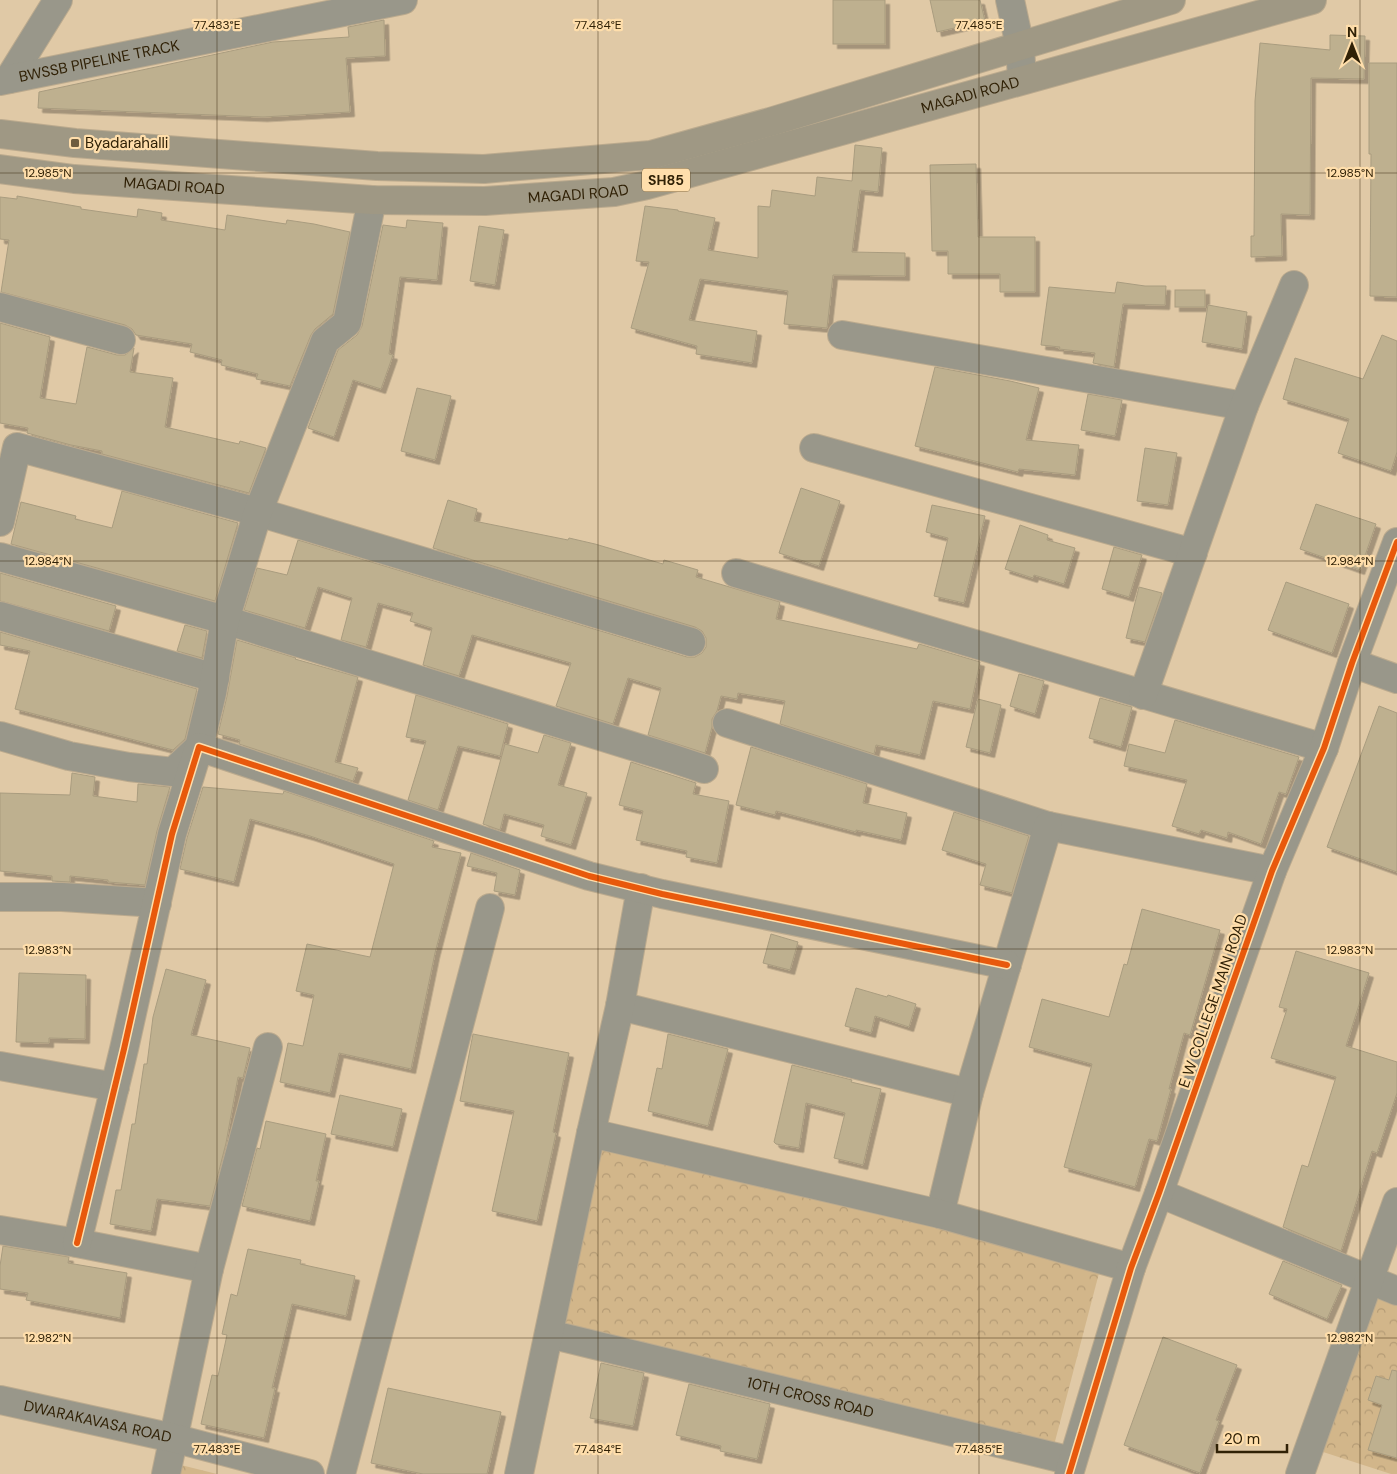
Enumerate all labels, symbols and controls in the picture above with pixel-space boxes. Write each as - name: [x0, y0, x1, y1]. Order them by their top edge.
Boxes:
- text: 77.483°E: [193, 17, 241, 33]
- text: 77.484°E: [574, 17, 622, 33]
- text: 77.485°E: [955, 17, 1003, 33]
- north arrow: [1327, 20, 1377, 70]
- text: N: [1347, 23, 1357, 41]
- street label: BWSSB PIPELINE TRACK: [17, 35, 181, 87]
- street label: MAGADI ROAD: [919, 72, 1022, 118]
- place label: Byadarahalli: [85, 133, 168, 153]
- marker: Byadarahalli: [69, 137, 81, 149]
- text: 12.985°N: [24, 165, 72, 181]
- text: 12.985°N: [1326, 165, 1374, 181]
- road number: SH85: [642, 168, 690, 192]
- street label: MAGADI ROAD: [123, 173, 225, 200]
- street label: MAGADI ROAD: [527, 179, 631, 208]
- text: 12.984°N: [25, 553, 72, 569]
- text: 12.984°N: [1327, 553, 1374, 569]
- street label: E W COLLEGE MAIN ROAD: [1174, 912, 1252, 1090]
- text: 12.983°N: [25, 942, 71, 958]
- text: 12.983°N: [1327, 942, 1373, 958]
- text: 12.982°N: [25, 1330, 71, 1346]
- text: 12.982°N: [1327, 1330, 1373, 1346]
- street label: 10TH CROSS ROAD: [745, 1372, 876, 1423]
- street label: DWARAKAVASA ROAD: [22, 1395, 174, 1447]
- scale bar: [1217, 1422, 1287, 1454]
- text: 20 m: [1224, 1429, 1260, 1449]
- text: 77.483°E: [193, 1441, 241, 1457]
- text: 77.484°E: [574, 1441, 622, 1457]
- text: 77.485°E: [955, 1441, 1003, 1457]

